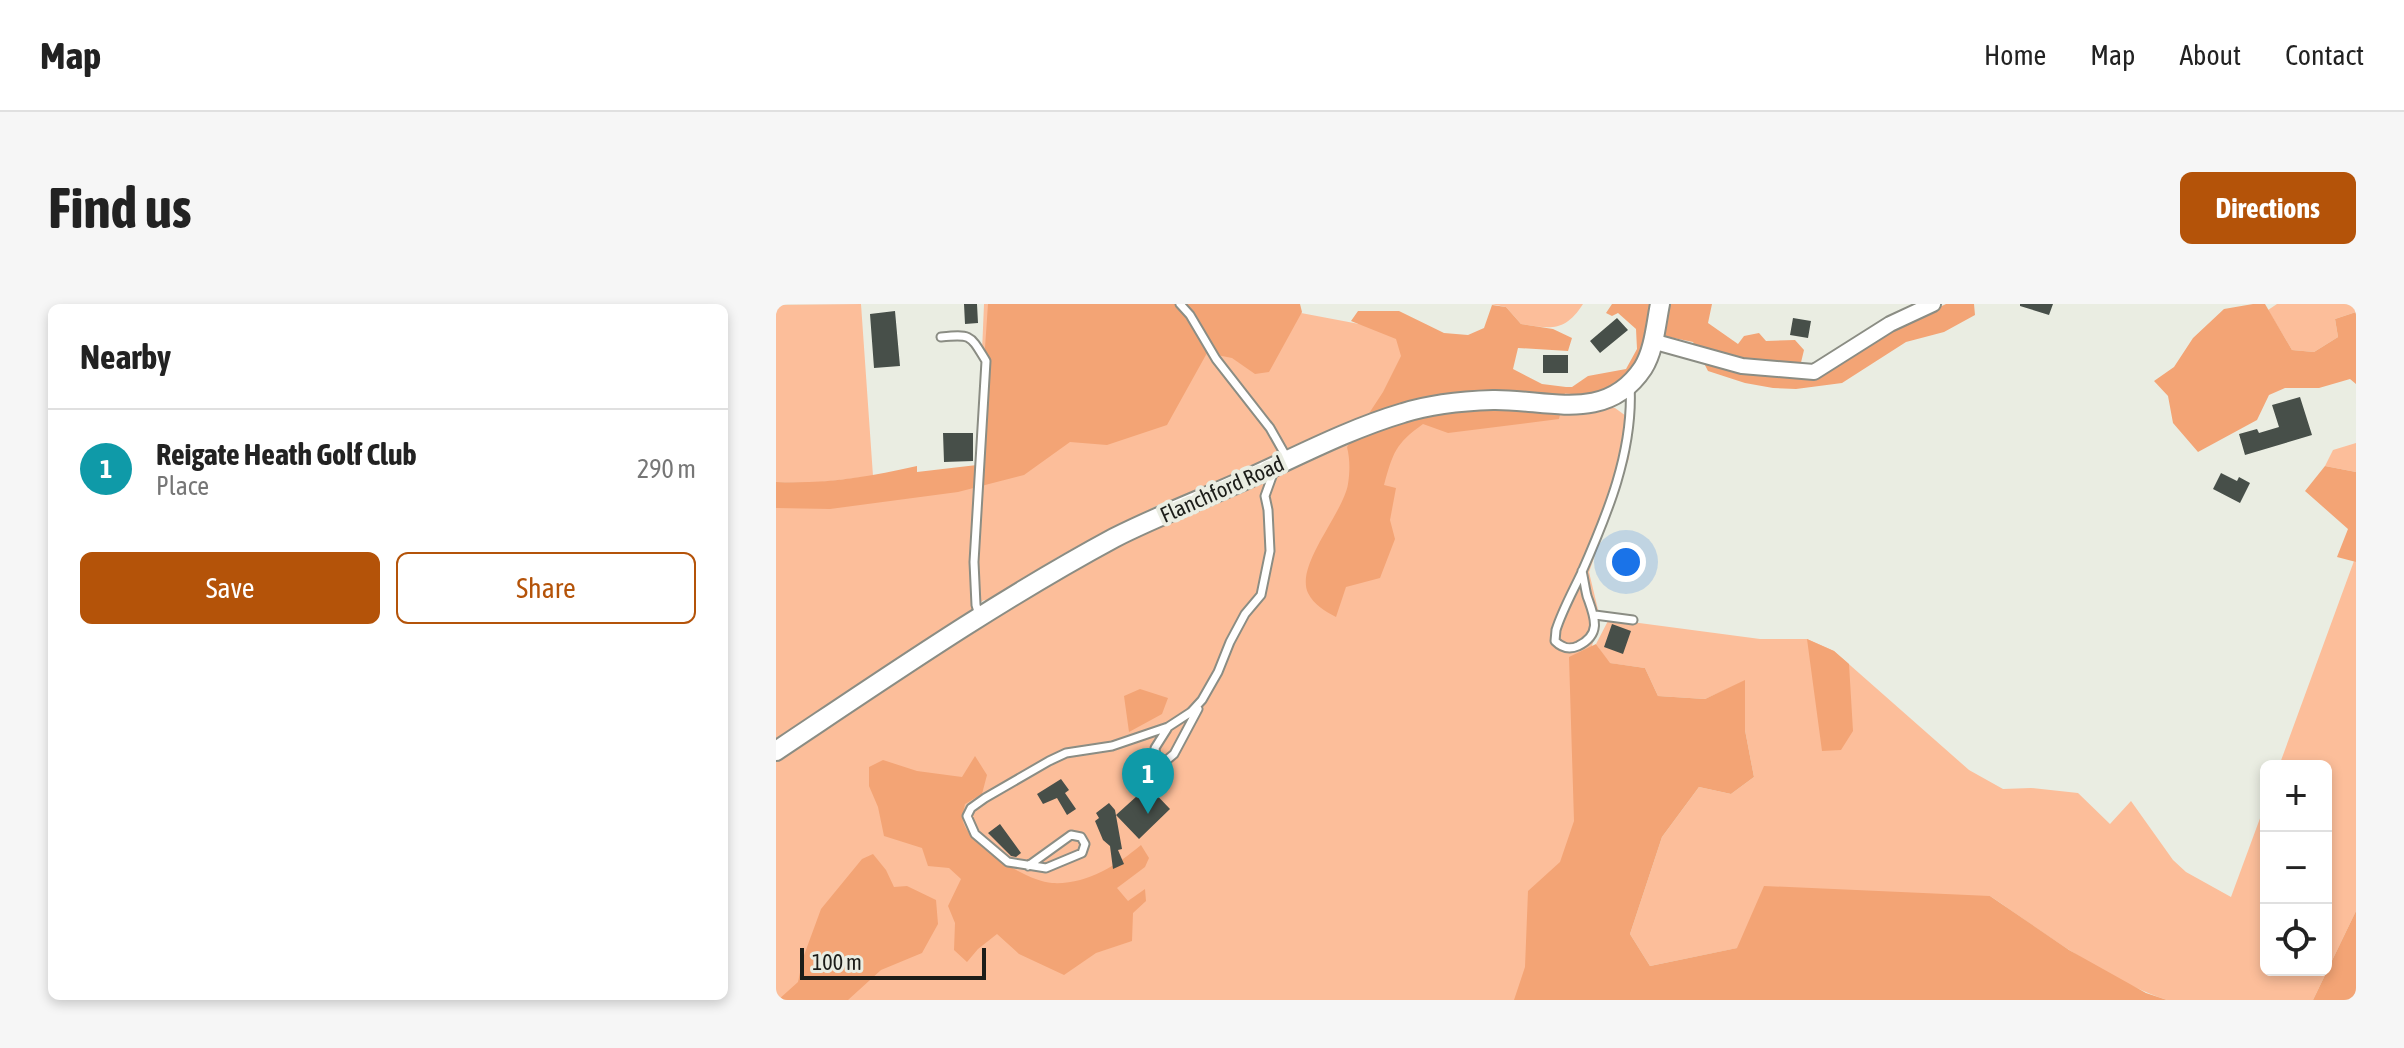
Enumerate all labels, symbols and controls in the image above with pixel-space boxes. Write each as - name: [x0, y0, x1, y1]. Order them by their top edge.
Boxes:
- text: Map: [40, 34, 101, 77]
- text: Home: [1984, 39, 2046, 71]
- text: Map: [2090, 39, 2135, 71]
- text: About: [2179, 39, 2241, 71]
- text: Contact: [2285, 39, 2364, 71]
- button: Directions: [2180, 172, 2356, 244]
- text: Find us: [48, 176, 192, 240]
- text: Nearby: [80, 337, 171, 376]
- text: Reigate Heath Golf Club: [156, 437, 417, 471]
- street label: Flanchford Road: [1156, 450, 1288, 528]
- text: 1: [100, 454, 112, 484]
- text: 290 m: [637, 454, 696, 484]
- text: Place: [156, 471, 209, 501]
- your location: [1606, 542, 1646, 582]
- button: Save: [80, 552, 380, 624]
- button: Share: [396, 552, 696, 624]
- pin: 1: [1122, 748, 1174, 814]
- map controls: [2260, 760, 2332, 976]
- button: +: [2260, 760, 2332, 832]
- button: −: [2260, 832, 2332, 904]
- button: locate: [2260, 904, 2332, 976]
- scale bar: [800, 944, 986, 980]
- text: 100 m: [812, 949, 862, 975]

